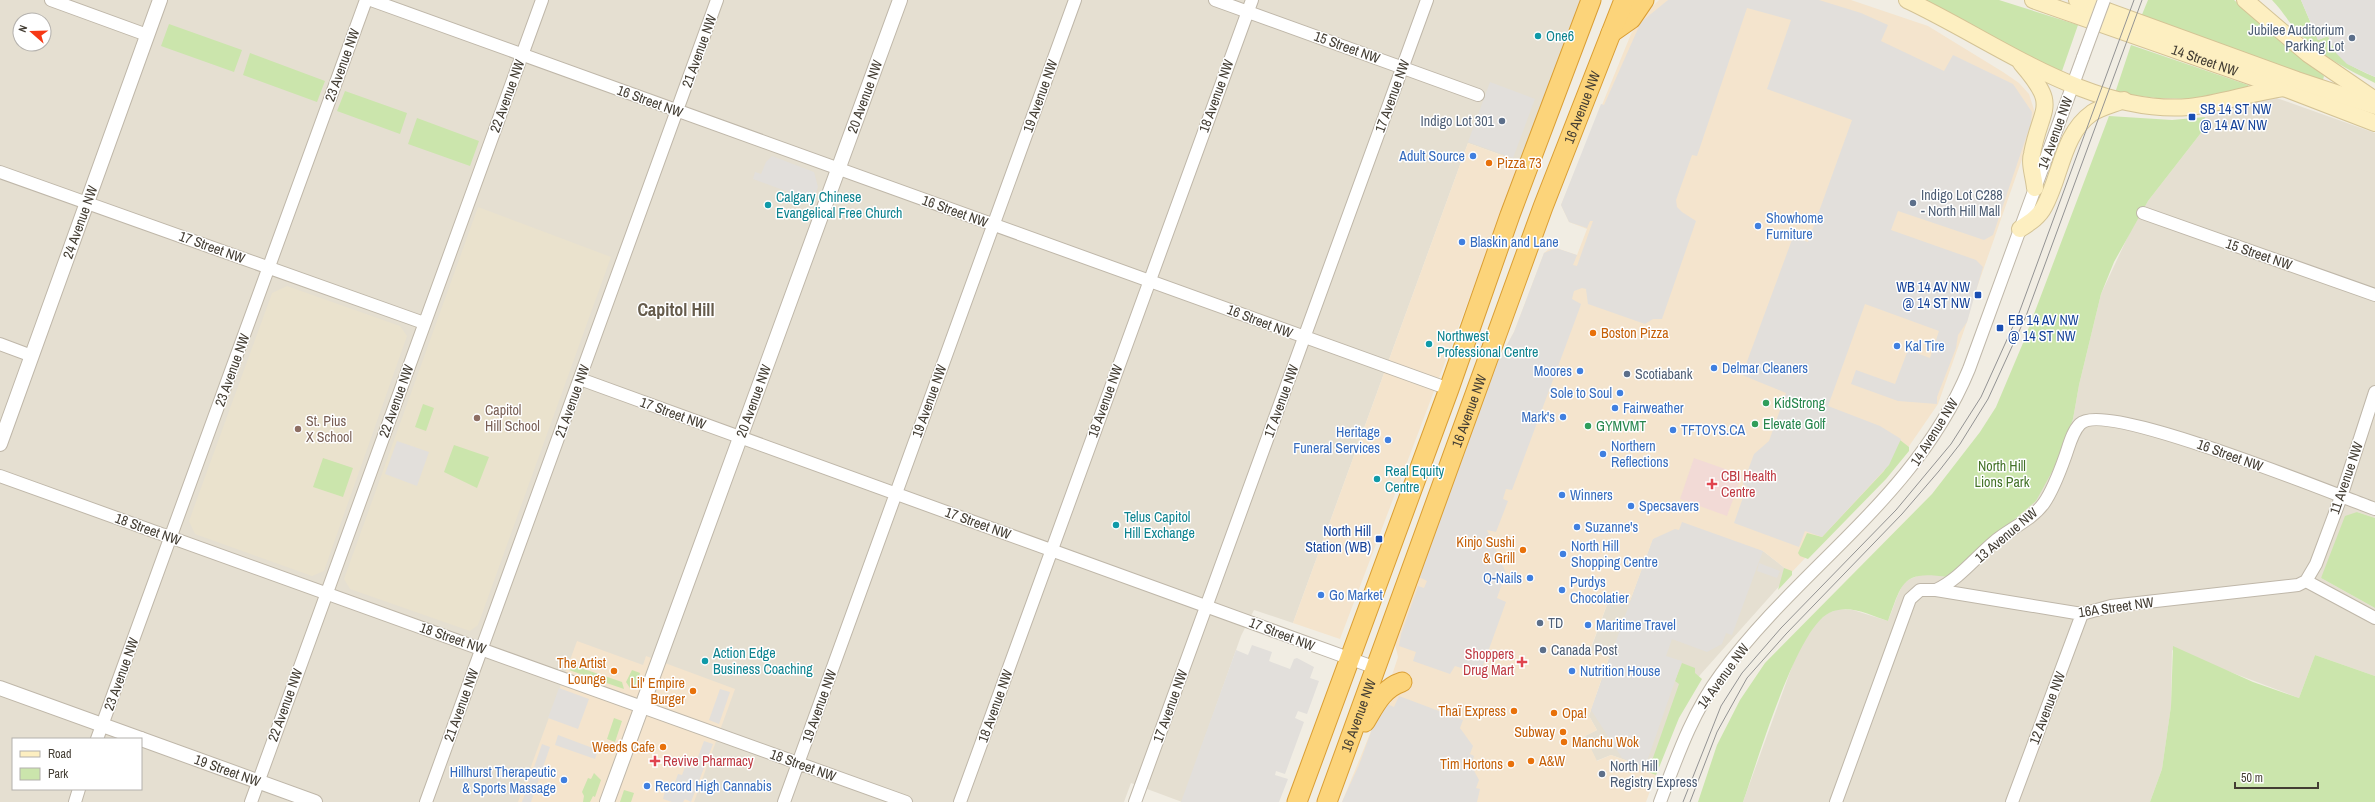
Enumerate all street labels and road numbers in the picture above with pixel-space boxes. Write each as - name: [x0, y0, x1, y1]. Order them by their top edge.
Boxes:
- street label: 21 Avenue NW: [677, 12, 721, 90]
- street label: 23 Avenue NW: [320, 26, 364, 104]
- street label: 15 Street NW: [1312, 27, 1383, 67]
- street label: 14 Street NW: [2169, 40, 2240, 80]
- street label: 22 Avenue NW: [485, 57, 529, 135]
- street label: 20 Avenue NW: [843, 57, 886, 136]
- street label: 19 Avenue NW: [1018, 57, 1062, 135]
- street label: 18 Avenue NW: [1194, 57, 1238, 135]
- street label: 17 Avenue NW: [1370, 57, 1414, 135]
- street label: 16 Avenue NW: [1560, 68, 1604, 146]
- street label: 16 Street NW: [615, 81, 686, 121]
- street label: 14 Avenue NW: [2033, 94, 2077, 172]
- street label: 24 Avenue NW: [59, 183, 101, 261]
- street label: 16 Street NW: [920, 191, 991, 231]
- street label: 17 Street NW: [177, 227, 248, 267]
- street label: 15 Street NW: [2223, 234, 2295, 274]
- street label: 16 Street NW: [1225, 300, 1296, 342]
- street label: 23 Avenue NW: [210, 331, 254, 409]
- street label: 22 Avenue NW: [374, 362, 418, 440]
- street label: 21 Avenue NW: [550, 362, 594, 440]
- street label: 20 Avenue NW: [732, 362, 775, 440]
- street label: 19 Avenue NW: [907, 362, 951, 440]
- street label: 18 Avenue NW: [1083, 362, 1127, 440]
- street label: 17 Avenue NW: [1259, 362, 1303, 440]
- street label: 16 Avenue NW: [1447, 372, 1491, 450]
- street label: 17 Street NW: [638, 393, 709, 433]
- street label: 14 Avenue NW: [1906, 395, 1962, 469]
- street label: 16 Street NW: [2195, 435, 2266, 475]
- street label: 11 Avenue NW: [2325, 439, 2367, 517]
- street label: 17 Street NW: [943, 503, 1014, 543]
- street label: 13 Avenue NW: [1971, 503, 2041, 566]
- street label: 18 Street NW: [113, 509, 184, 549]
- street label: 16A Street NW: [2077, 593, 2155, 621]
- street label: 17 Street NW: [1247, 613, 1318, 655]
- street label: 18 Street NW: [417, 618, 489, 658]
- street label: 23 Avenue NW: [99, 635, 143, 713]
- street label: 14 Avenue NW: [1693, 640, 1753, 712]
- street label: 22 Avenue NW: [263, 666, 307, 744]
- street label: 21 Avenue NW: [439, 666, 483, 744]
- street label: 19 Avenue NW: [797, 667, 841, 745]
- street label: 18 Avenue NW: [973, 667, 1017, 745]
- street label: 17 Avenue NW: [1148, 667, 1192, 745]
- street label: 12 Avenue NW: [2025, 669, 2069, 747]
- street label: 16 Avenue NW: [1337, 676, 1380, 755]
- street label: 18 Street NW: [768, 745, 839, 785]
- street label: 19 Street NW: [192, 750, 263, 791]

